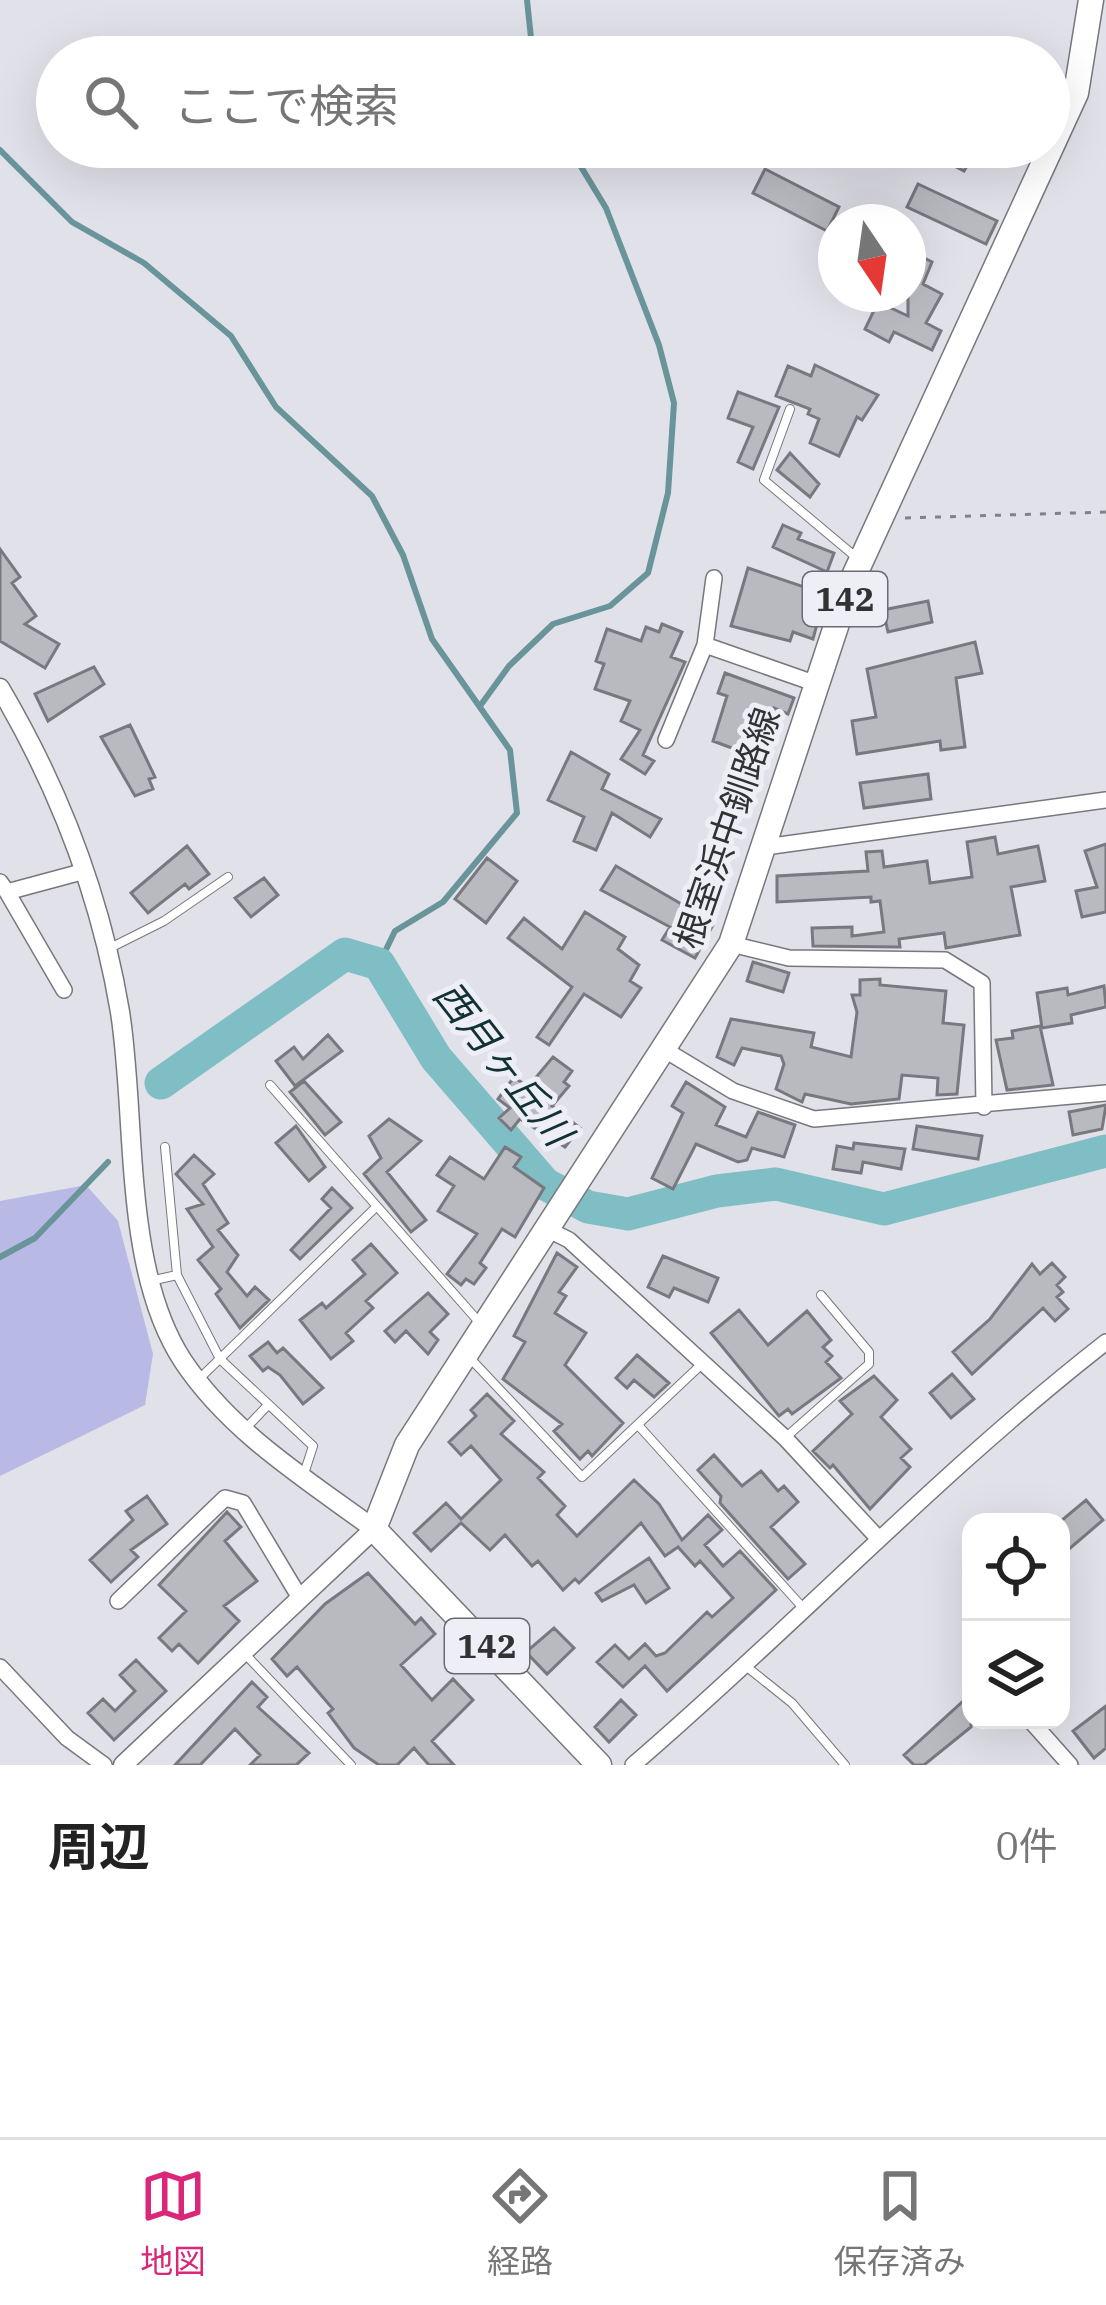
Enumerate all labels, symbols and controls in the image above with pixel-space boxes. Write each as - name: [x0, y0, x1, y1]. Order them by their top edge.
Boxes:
- search box: [36, 36, 1070, 168]
- icon: search: [78, 69, 144, 135]
- text: ここで検索: [174, 76, 399, 134]
- north arrow: [818, 204, 926, 312]
- road number: 142: [803, 572, 887, 626]
- street label: 根室浜中釧路線: [663, 701, 790, 955]
- water label: 西月ヶ丘川: [423, 970, 586, 1158]
- map controls: [962, 1513, 1070, 1729]
- button: locate: [962, 1513, 1070, 1621]
- road number: 142: [445, 1619, 529, 1673]
- button: layers: [962, 1621, 1070, 1729]
- text: 周辺: [48, 1813, 150, 1879]
- text: 0件: [996, 1820, 1058, 1871]
- tab: 地図: [140, 2163, 206, 2283]
- tab: 経路: [487, 2163, 553, 2283]
- tab: 保存済み: [834, 2163, 966, 2283]

